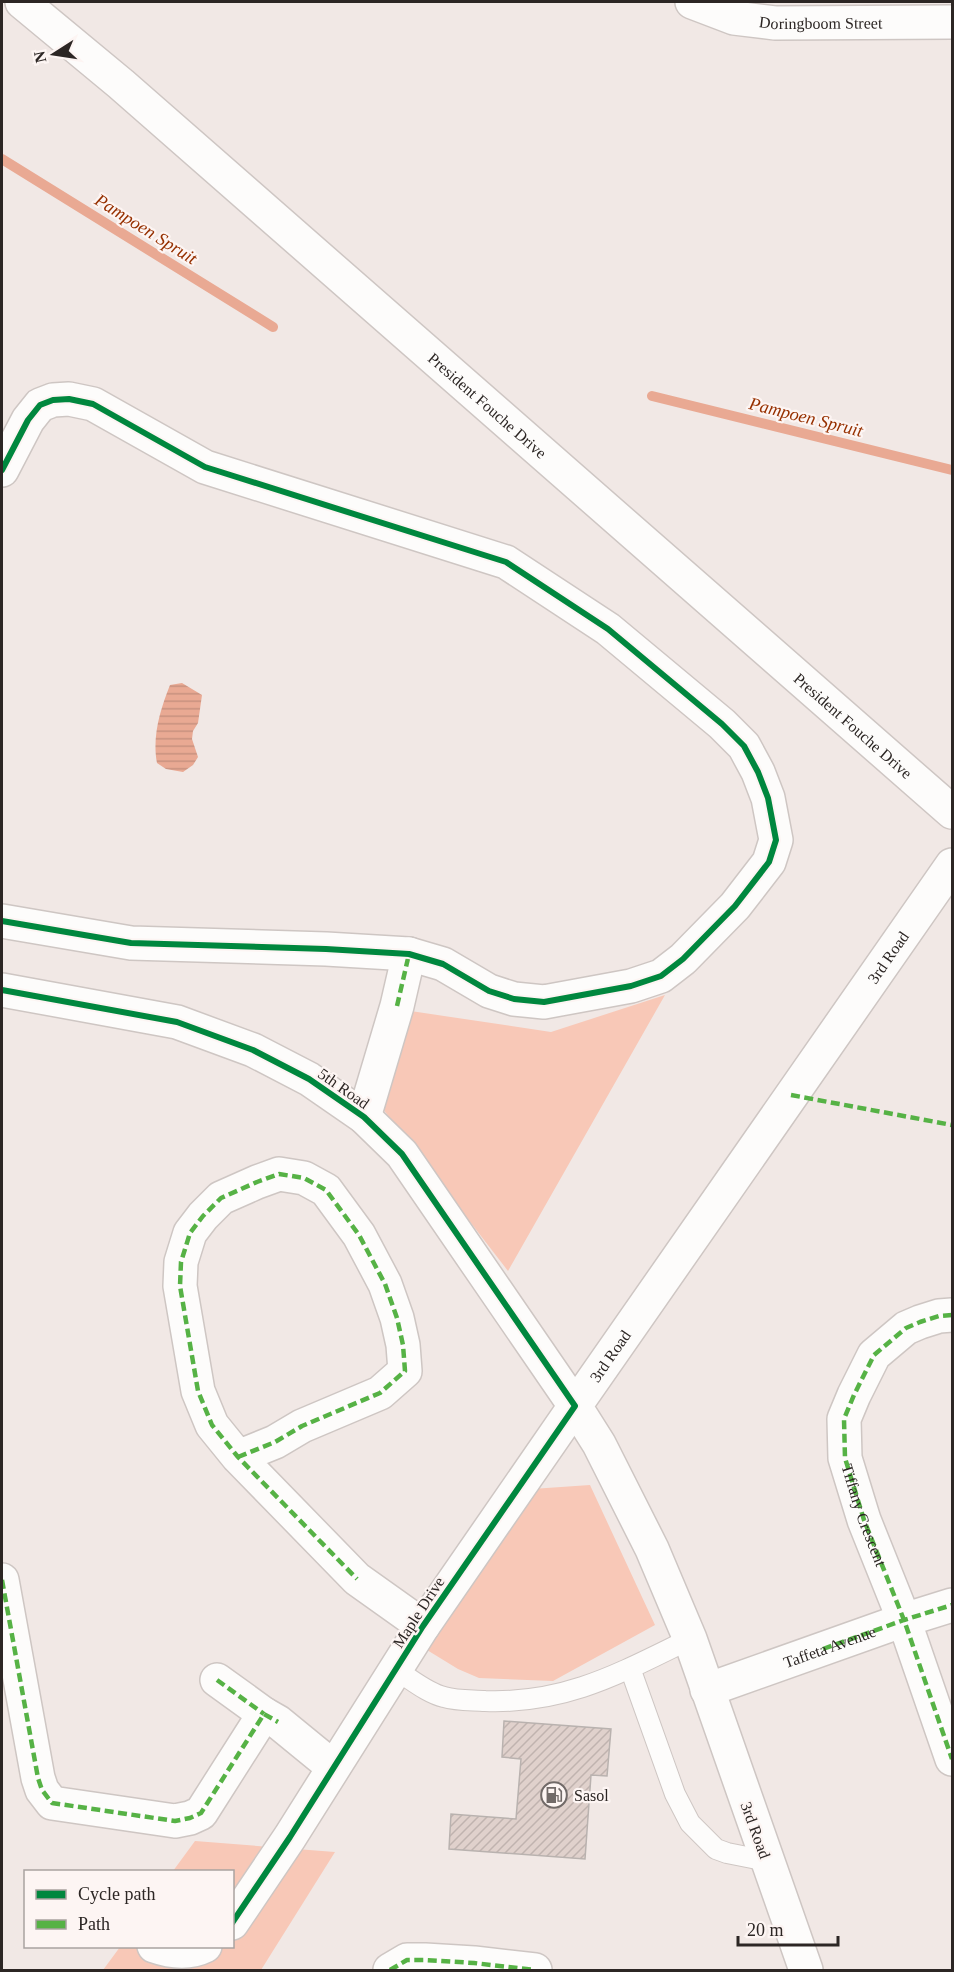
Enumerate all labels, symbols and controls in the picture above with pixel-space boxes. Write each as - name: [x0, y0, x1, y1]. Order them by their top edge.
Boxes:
- street label: Doringboom Street: [758, 13, 883, 33]
- north arrow: [24, 24, 84, 84]
- text: N: [30, 49, 49, 64]
- water label: Pampoen Spruit: [90, 189, 202, 269]
- street label: President Fouche Drive: [425, 349, 550, 462]
- water label: Pampoen Spruit: [746, 393, 866, 441]
- street label: President Fouche Drive: [790, 670, 915, 782]
- street label: 3rd Road: [864, 928, 912, 987]
- street label: 5th Road: [315, 1065, 372, 1112]
- street label: 3rd Road: [586, 1327, 634, 1385]
- street label: Tiffany Crescent: [838, 1462, 890, 1569]
- street label: Maple Drive: [389, 1574, 449, 1652]
- street label: Taffeta Avenue: [781, 1623, 878, 1671]
- fuel station icon: Sasol: [539, 1780, 569, 1810]
- place label: Sasol: [574, 1787, 609, 1804]
- street label: 3rd Road: [737, 1799, 774, 1861]
- legend: [24, 1870, 234, 1948]
- text: Cycle path: [78, 1884, 155, 1904]
- scale bar: [738, 1909, 838, 1947]
- text: Path: [78, 1914, 110, 1934]
- text: 20 m: [747, 1920, 784, 1940]

